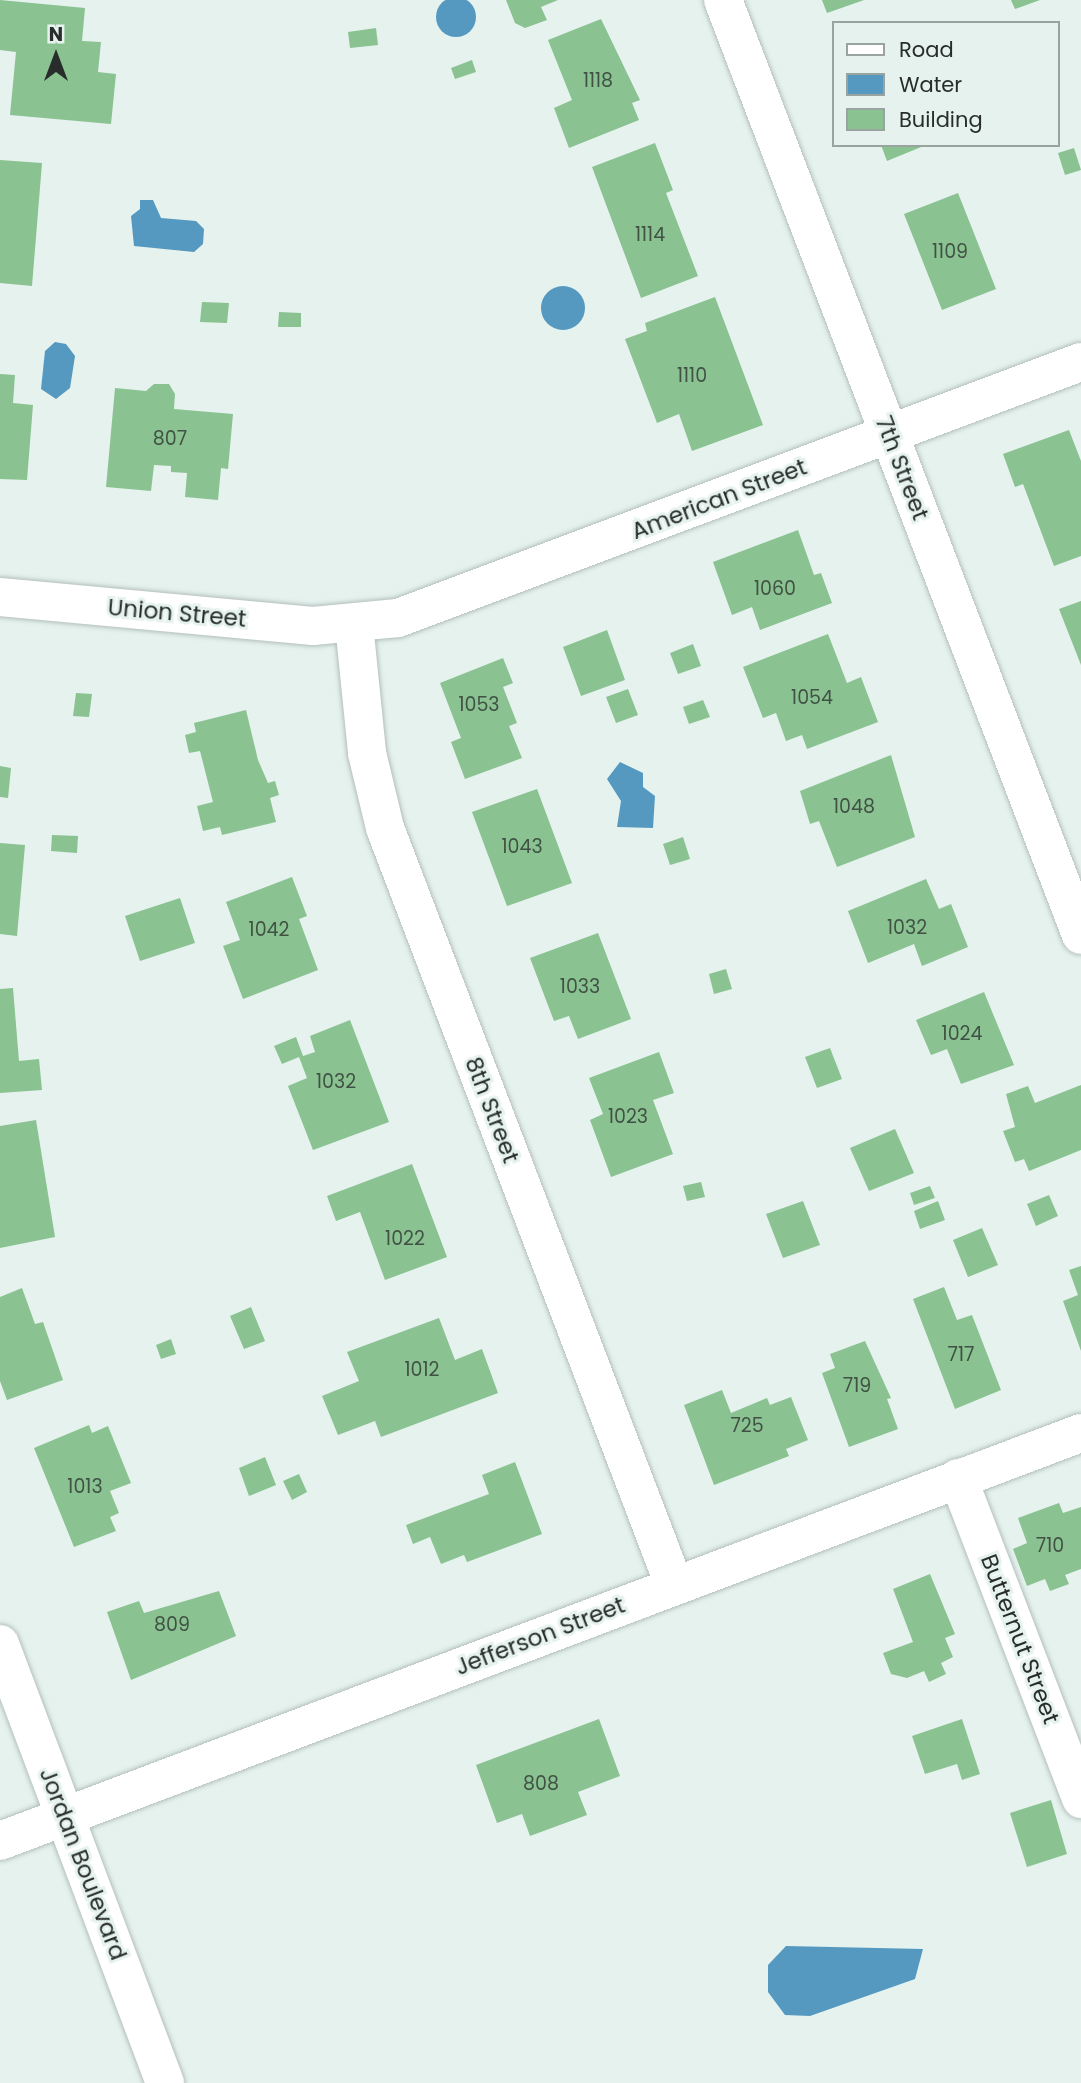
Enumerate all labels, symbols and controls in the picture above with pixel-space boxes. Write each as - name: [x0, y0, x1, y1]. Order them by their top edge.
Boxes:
- north arrow: [21, 21, 91, 91]
- text: N: [49, 21, 63, 48]
- legend: [832, 21, 1060, 147]
- text: Road: [899, 35, 954, 64]
- house number: 1118: [583, 70, 613, 92]
- text: Water: [899, 70, 962, 99]
- text: Building: [899, 105, 983, 134]
- house number: 1114: [635, 224, 665, 246]
- house number: 1109: [932, 241, 968, 263]
- house number: 1110: [677, 365, 707, 387]
- street label: 7th Street: [870, 412, 934, 524]
- house number: 807: [153, 428, 187, 450]
- street label: American Street: [628, 453, 810, 545]
- house number: 1060: [754, 578, 796, 600]
- street label: Union Street: [107, 593, 247, 633]
- house number: 1054: [791, 687, 833, 709]
- house number: 1053: [458, 694, 500, 716]
- house number: 1048: [833, 796, 875, 818]
- house number: 1043: [501, 836, 543, 858]
- house number: 1032: [887, 917, 927, 939]
- house number: 1042: [249, 919, 289, 941]
- house number: 1033: [560, 976, 600, 998]
- house number: 1024: [942, 1023, 982, 1045]
- street label: 8th Street: [459, 1053, 525, 1167]
- house number: 1032: [316, 1071, 356, 1093]
- house number: 1023: [608, 1106, 648, 1128]
- house number: 1022: [385, 1228, 425, 1250]
- house number: 717: [948, 1344, 974, 1366]
- house number: 1012: [404, 1359, 440, 1381]
- house number: 719: [843, 1375, 871, 1397]
- house number: 725: [730, 1415, 764, 1437]
- house number: 1013: [67, 1476, 103, 1498]
- house number: 710: [1036, 1535, 1064, 1557]
- street label: Butternut Street: [975, 1550, 1065, 1728]
- street label: Jefferson Street: [451, 1591, 629, 1681]
- house number: 809: [154, 1614, 190, 1636]
- street label: Jordan Boulevard: [34, 1764, 132, 1964]
- house number: 808: [523, 1773, 559, 1795]

